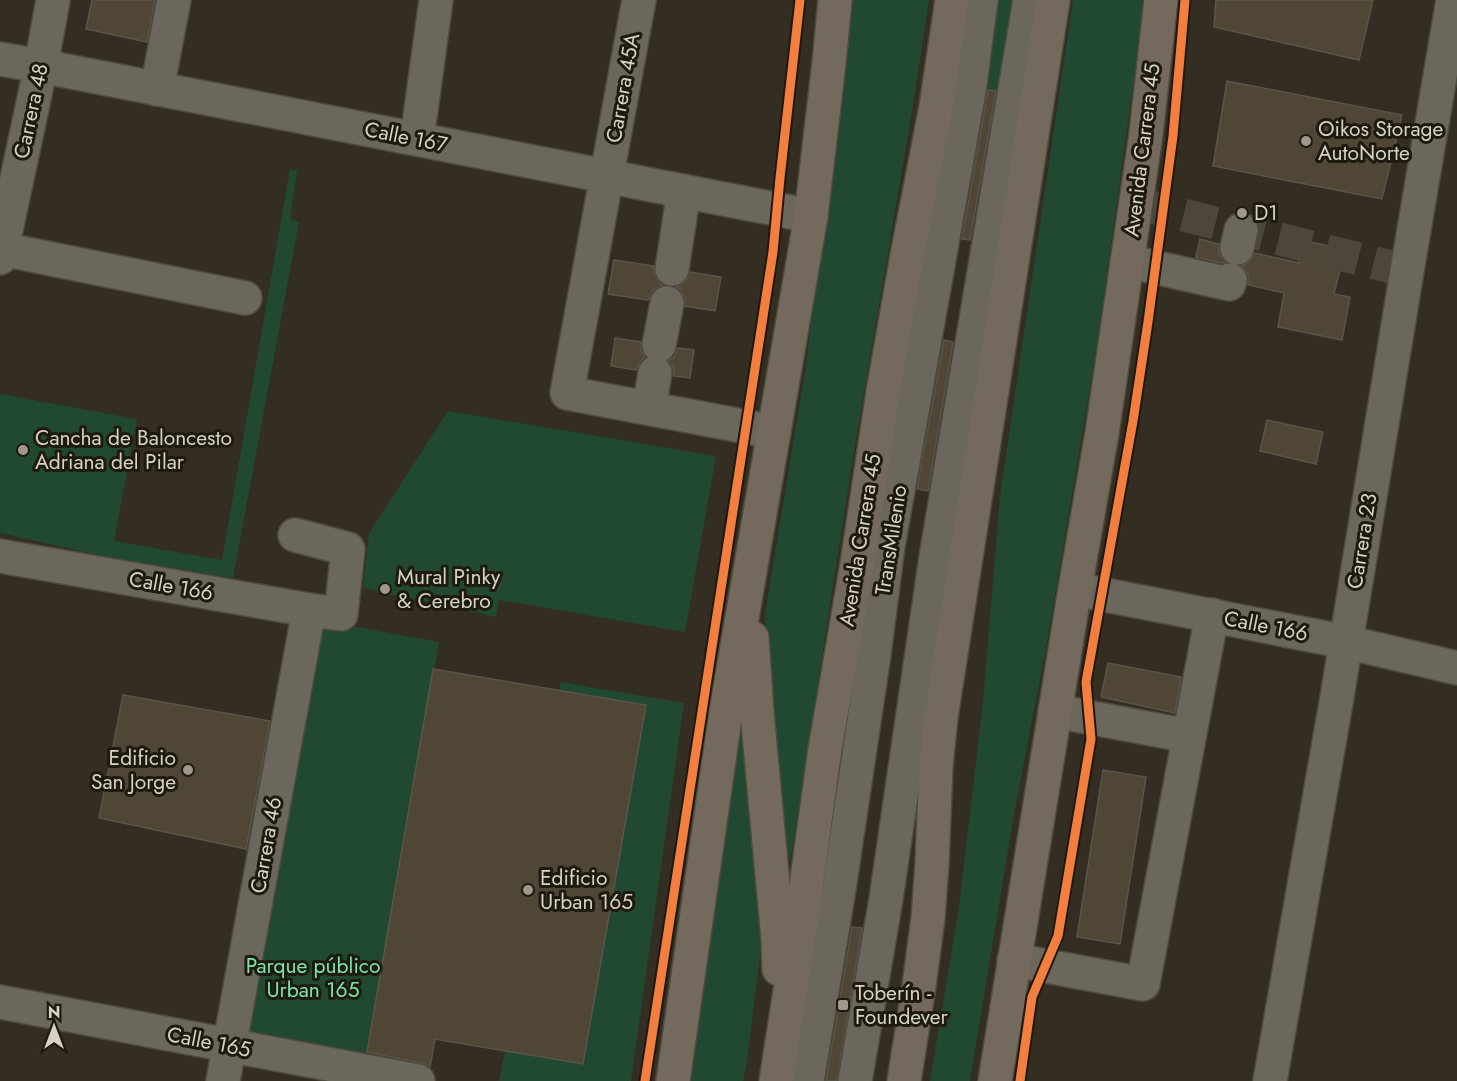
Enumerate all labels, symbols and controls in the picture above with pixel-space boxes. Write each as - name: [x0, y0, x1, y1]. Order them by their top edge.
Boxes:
- street label: Carrera 45A: [599, 31, 647, 145]
- street label: Carrera 48: [6, 61, 56, 161]
- street label: Avenida Carrera 45: [1116, 62, 1168, 238]
- street label: Calle 167: [362, 114, 450, 160]
- place label: Oikos Storage AutoNorte: [1318, 114, 1443, 168]
- marker: Oikos Storage AutoNorte: [1299, 134, 1313, 148]
- place label: D1: [1254, 198, 1278, 228]
- marker: D1: [1235, 206, 1249, 220]
- place label: Cancha de Baloncesto Adriana del Pilar: [35, 423, 232, 477]
- marker: Cancha de Baloncesto Adriana del Pilar: [16, 443, 30, 457]
- street label: Avenida Carrera 45: [832, 451, 888, 629]
- street label: TransMilenio: [868, 483, 914, 597]
- street label: Carrera 23: [1340, 491, 1384, 591]
- place label: Mural Pinky & Cerebro: [397, 562, 501, 616]
- street label: Calle 166: [127, 564, 215, 608]
- marker: Mural Pinky & Cerebro: [378, 582, 392, 596]
- street label: Calle 166: [1221, 603, 1311, 649]
- place label: Edificio San Jorge: [91, 743, 176, 797]
- marker: Edificio San Jorge: [181, 763, 195, 777]
- street label: Carrera 46: [243, 794, 289, 896]
- place label: Edificio Urban 165: [540, 863, 633, 917]
- marker: Edificio Urban 165: [521, 883, 535, 897]
- park label: Parque público Urban 165: [246, 951, 380, 1005]
- place label: Toberín - Foundever: [855, 978, 949, 1032]
- north arrow: [24, 997, 84, 1057]
- marker: Toberín - Foundever: [836, 998, 850, 1012]
- text: N: [48, 1001, 60, 1024]
- street label: Calle 165: [165, 1019, 253, 1065]

